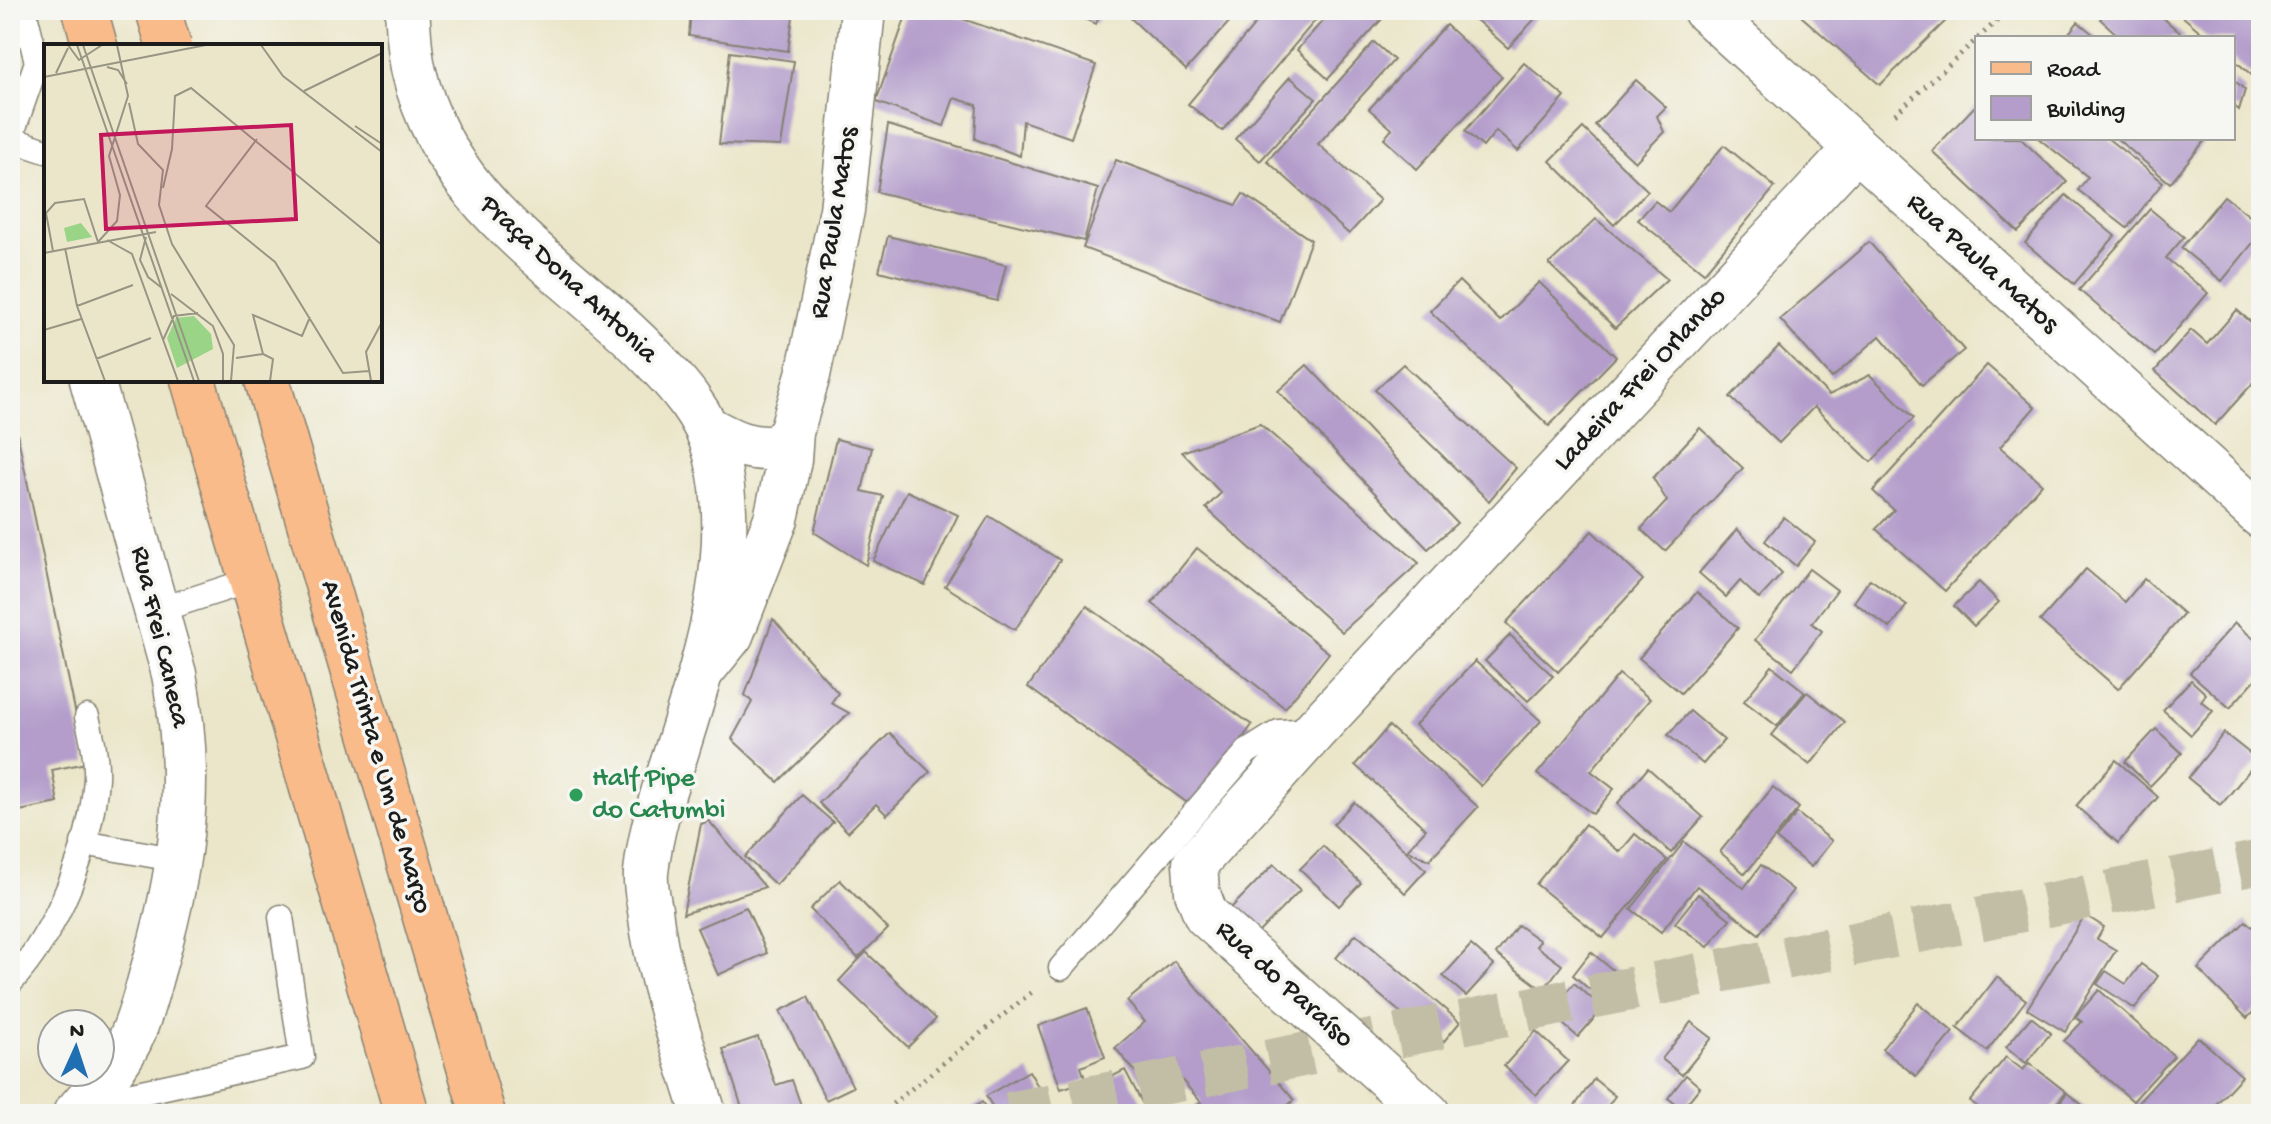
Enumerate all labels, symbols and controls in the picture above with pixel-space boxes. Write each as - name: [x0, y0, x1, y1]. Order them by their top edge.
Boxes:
- legend: [1975, 36, 2235, 140]
- inset map: [44, 44, 382, 382]
- text: Road: [2047, 57, 2101, 86]
- text: Building: [2046, 97, 2125, 126]
- street label: Rua Paula Matos: [804, 124, 867, 321]
- street label: Rua Paula Matos: [1899, 187, 2066, 342]
- street label: Praça Dona Antonia: [471, 188, 665, 372]
- street label: Ladeira Frei Orlando: [1547, 281, 1735, 479]
- street label: Rua Frei Caneca: [122, 543, 196, 732]
- street label: Avenida Trinta e Um de Março: [312, 577, 438, 917]
- place label: Half Pipe do Catumbi: [592, 763, 726, 828]
- marker: Half Pipe do Catumbi: [567, 786, 585, 804]
- street label: Rua do Paraíso: [1208, 914, 1360, 1056]
- north arrow: [36, 1008, 116, 1088]
- text: N: [69, 1019, 85, 1045]

